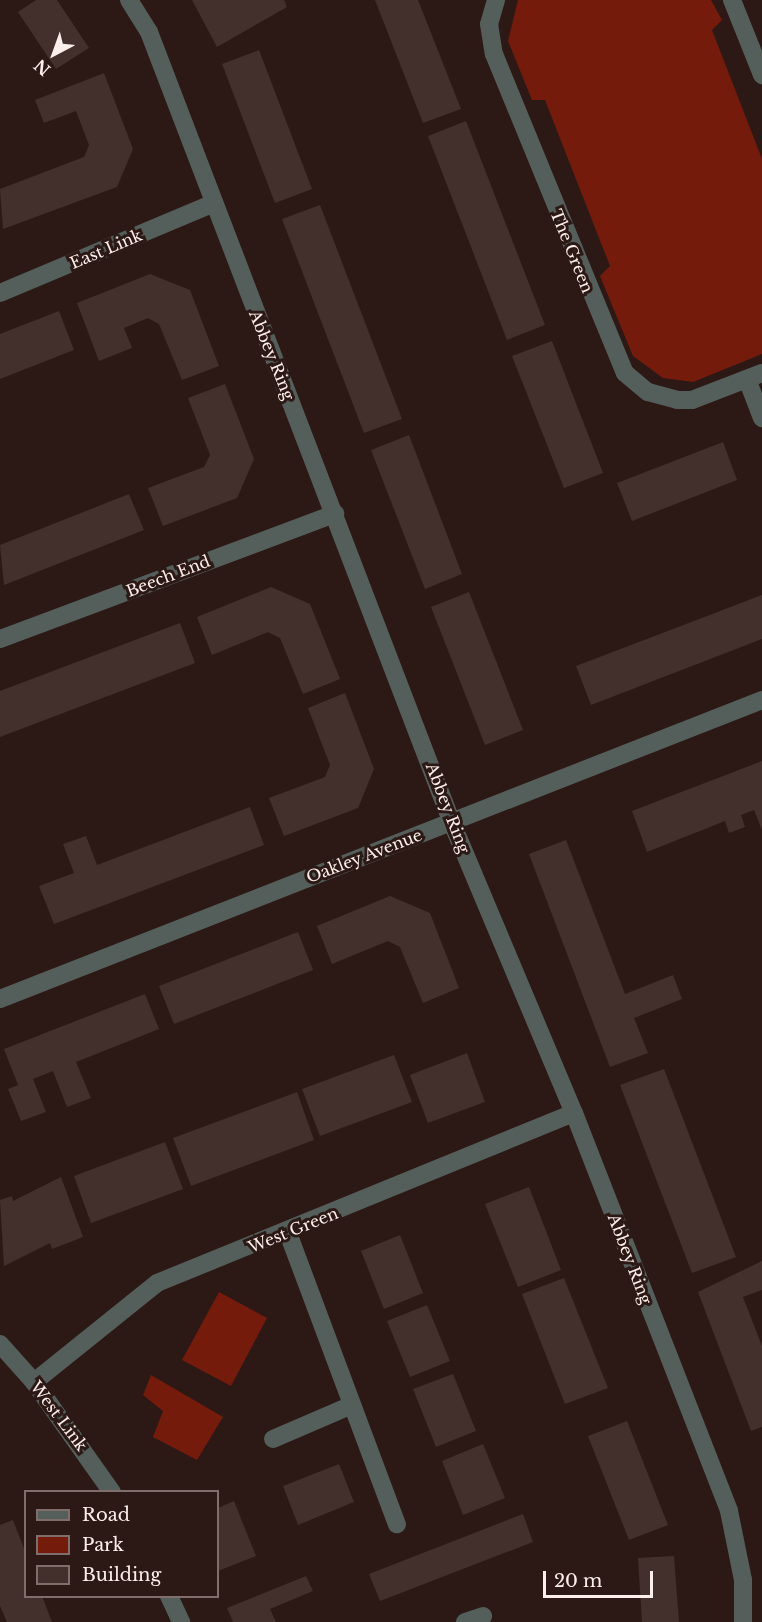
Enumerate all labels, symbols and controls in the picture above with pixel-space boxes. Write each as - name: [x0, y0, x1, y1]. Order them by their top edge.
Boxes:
- north arrow: [24, 24, 84, 84]
- text: N: [30, 55, 54, 80]
- street label: The Green: [547, 206, 597, 296]
- street label: East Link: [67, 225, 145, 273]
- street label: Abbey Ring: [245, 307, 299, 403]
- street label: Beech End: [123, 551, 213, 601]
- street label: Abbey Ring: [422, 760, 474, 856]
- street label: Oakley Avenue: [303, 825, 425, 887]
- street label: West Green: [245, 1203, 341, 1257]
- street label: Abbey Ring: [604, 1211, 656, 1307]
- street label: West Link: [26, 1377, 92, 1455]
- legend: [24, 1490, 219, 1598]
- text: Road: [82, 1504, 130, 1526]
- text: Park: [82, 1534, 124, 1556]
- scale bar: [546, 1559, 656, 1597]
- text: Building: [82, 1564, 161, 1586]
- text: 20 m: [554, 1570, 602, 1592]

